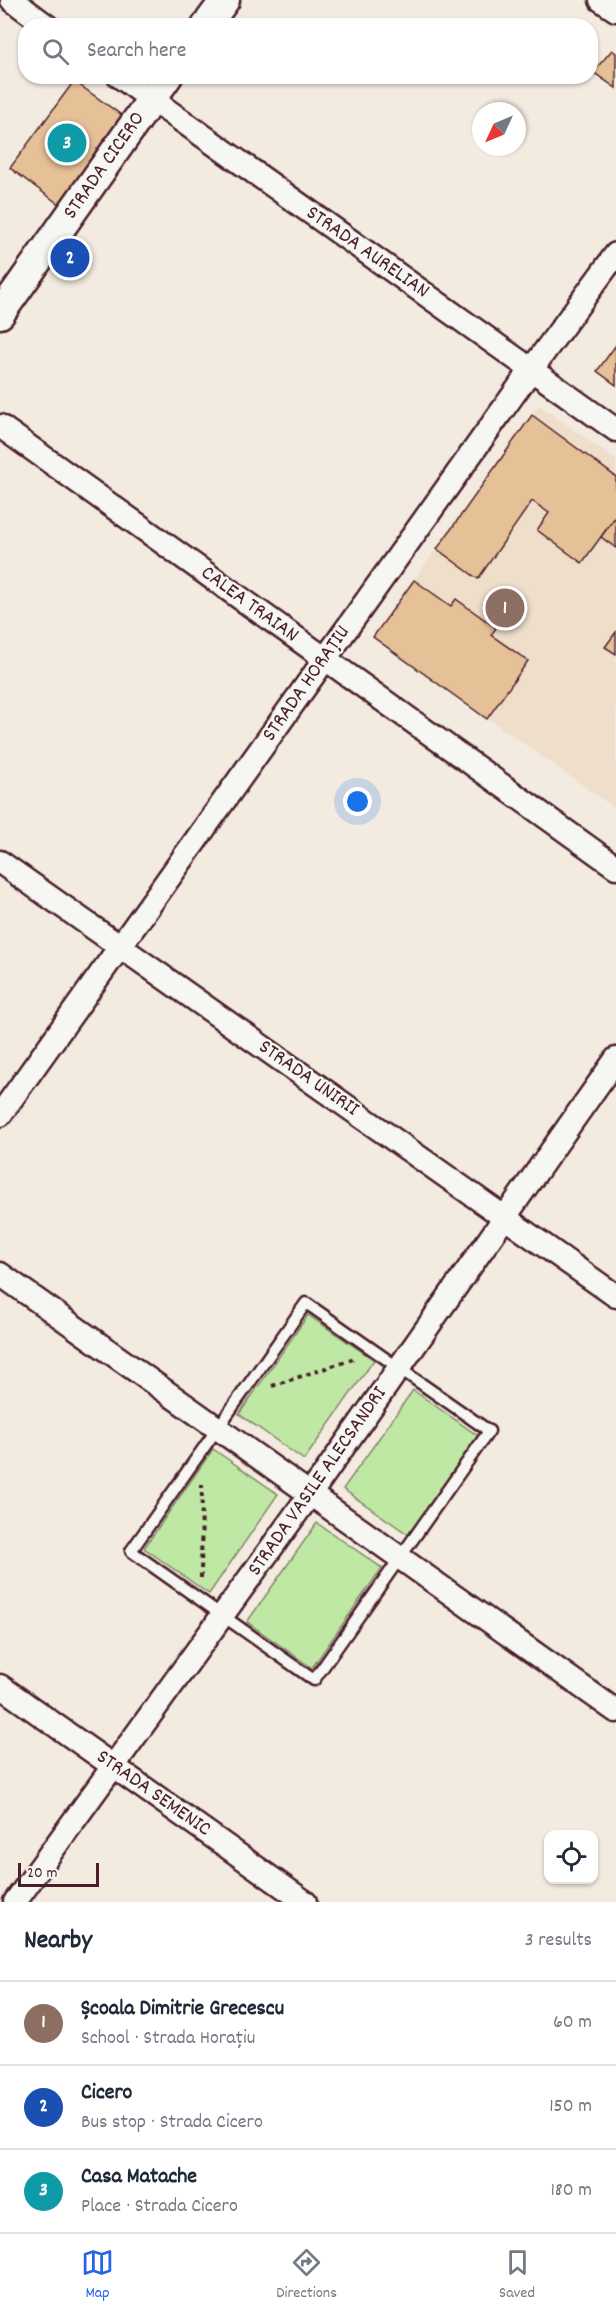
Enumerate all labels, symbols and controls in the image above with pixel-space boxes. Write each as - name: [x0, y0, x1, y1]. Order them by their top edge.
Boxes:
- search box: [18, 18, 598, 84]
- icon: search: [39, 35, 72, 68]
- text: Search here: [87, 36, 186, 67]
- north arrow: [472, 102, 526, 156]
- street label: STRADA CICERO: [57, 106, 153, 226]
- pin: 3: [48, 120, 86, 166]
- street label: STRADA AURELIAN: [299, 199, 435, 307]
- pin: 2: [50, 236, 90, 280]
- street label: CALEA TRAIAN: [194, 559, 304, 651]
- pin: 1: [486, 586, 524, 630]
- street label: STRADA HORAȚIU: [256, 620, 358, 748]
- your location: [343, 787, 372, 816]
- street label: STRADA UNIRII: [252, 1033, 365, 1125]
- street label: STRADA VASILE ALECSANDRI: [241, 1381, 395, 1583]
- street label: STRADA SEMENIC: [89, 1743, 217, 1845]
- map controls: [544, 1830, 598, 1884]
- button: locate: [544, 1830, 598, 1884]
- scale bar: [18, 1860, 99, 1888]
- text: 20 m: [27, 1862, 57, 1885]
- text: Nearby: [24, 1923, 92, 1960]
- text: 3 results: [525, 1927, 592, 1955]
- text: Școala Dimitrie Grecescu: [81, 1994, 284, 2025]
- text: 1: [41, 2009, 46, 2037]
- text: 60 m: [553, 2009, 592, 2037]
- text: School · Strada Horațiu: [81, 2025, 255, 2053]
- text: Cicero: [81, 2078, 132, 2109]
- text: 2: [39, 2093, 48, 2121]
- text: 150 m: [549, 2093, 592, 2121]
- text: Bus stop · Strada Cicero: [81, 2109, 263, 2137]
- text: Casa Matache: [81, 2162, 197, 2193]
- text: 3: [39, 2177, 48, 2205]
- text: 180 m: [550, 2177, 592, 2205]
- text: Place · Strada Cicero: [81, 2193, 238, 2221]
- tab: Map: [81, 2246, 114, 2305]
- tab: Directions: [276, 2246, 337, 2305]
- tab: Saved: [499, 2246, 535, 2305]

